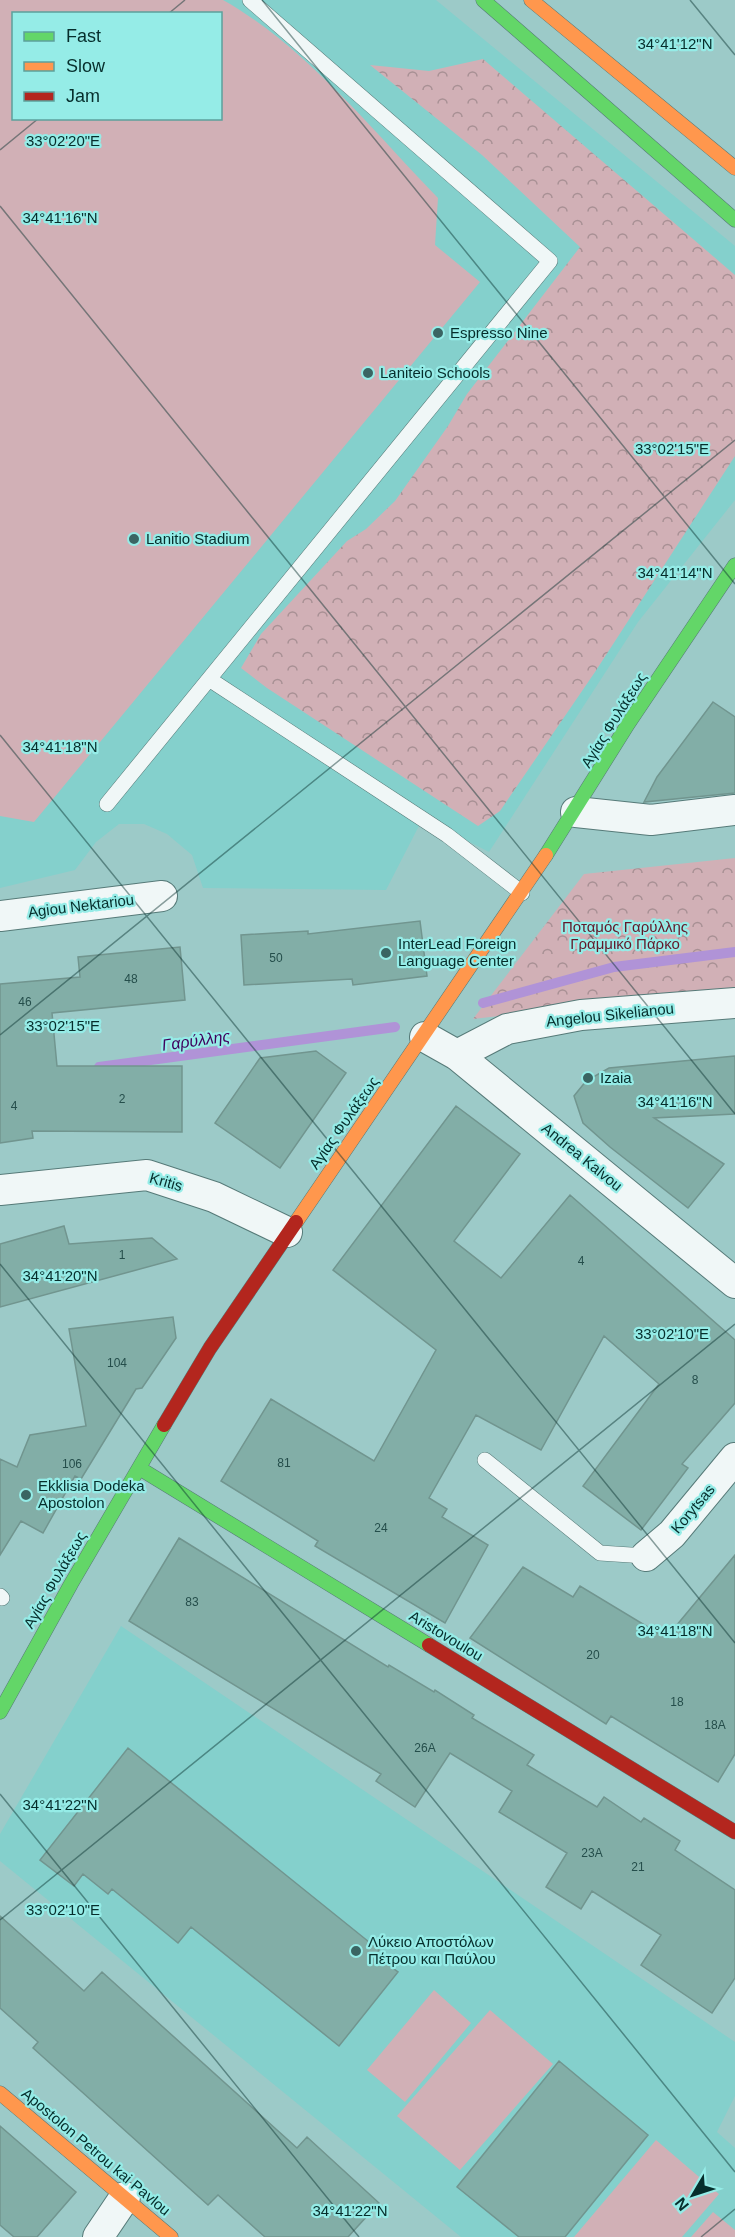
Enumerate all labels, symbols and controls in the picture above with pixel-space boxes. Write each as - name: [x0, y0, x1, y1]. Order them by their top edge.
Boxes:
- legend: [12, 12, 222, 120]
- text: Fast: [66, 26, 101, 46]
- text: 34°41'12"N: [637, 35, 713, 52]
- text: Slow: [66, 56, 106, 76]
- text: Jam: [66, 86, 100, 106]
- text: 33°02'20"E: [26, 132, 100, 149]
- text: 34°41'16"N: [22, 209, 98, 226]
- place label: Espresso Nine: [450, 324, 548, 341]
- marker: Espresso Nine: [431, 326, 445, 340]
- place label: Laniteio Schools: [380, 364, 490, 381]
- marker: Laniteio Schools: [361, 366, 375, 380]
- text: 33°02'15"E: [635, 440, 709, 457]
- place label: Lanitio Stadium: [146, 530, 249, 547]
- marker: Lanitio Stadium: [127, 532, 141, 546]
- text: 34°41'14"N: [637, 564, 713, 581]
- street label: Αγίας Φυλάξεως: [577, 669, 650, 771]
- text: 34°41'18"N: [22, 738, 98, 755]
- street label: Agiou Nektariou: [27, 891, 135, 920]
- park label: Ποταμός Γαρύλλης Γραμμικό Πάρκο: [562, 918, 688, 952]
- place label: InterLead Foreign Language Center: [398, 935, 516, 969]
- marker: InterLead Foreign Language Center: [379, 946, 393, 960]
- house number: 50: [269, 951, 283, 965]
- house number: 48: [124, 972, 138, 986]
- house number: 46: [18, 995, 32, 1009]
- street label: Angelou Sikelianou: [545, 999, 675, 1030]
- text: 33°02'15"E: [26, 1017, 100, 1034]
- water label: Γαρύλλης: [161, 1027, 231, 1054]
- place label: Izaia: [600, 1069, 632, 1086]
- marker: Izaia: [581, 1071, 595, 1085]
- street label: Αγίας Φυλάξεως: [305, 1073, 382, 1172]
- house number: 2: [119, 1092, 126, 1106]
- text: 34°41'16"N: [637, 1093, 713, 1110]
- house number: 4: [11, 1099, 18, 1113]
- street label: Andrea Kalvou: [539, 1119, 626, 1194]
- street label: Kritis: [148, 1169, 185, 1194]
- house number: 1: [119, 1248, 126, 1262]
- house number: 4: [578, 1254, 585, 1268]
- text: 34°41'20"N: [22, 1267, 98, 1284]
- text: 33°02'10"E: [635, 1325, 709, 1342]
- house number: 104: [107, 1356, 127, 1370]
- house number: 8: [692, 1373, 699, 1387]
- house number: 81: [277, 1456, 291, 1470]
- house number: 106: [62, 1457, 82, 1471]
- place label: Ekklisia Dodeka Apostolon: [38, 1477, 145, 1511]
- street label: Korytsas: [667, 1481, 718, 1536]
- marker: Ekklisia Dodeka Apostolon: [19, 1488, 33, 1502]
- house number: 24: [374, 1521, 388, 1535]
- street label: Αγίας Φυλάξεως: [20, 1528, 89, 1631]
- house number: 83: [185, 1595, 199, 1609]
- street label: Aristovoulou: [407, 1607, 486, 1664]
- text: 34°41'18"N: [637, 1622, 713, 1639]
- house number: 20: [586, 1648, 600, 1662]
- house number: 18: [670, 1695, 684, 1709]
- house number: 18A: [704, 1718, 726, 1732]
- house number: 26A: [414, 1741, 436, 1755]
- text: 34°41'22"N: [22, 1796, 98, 1813]
- house number: 23A: [581, 1846, 603, 1860]
- house number: 21: [631, 1860, 645, 1874]
- text: 33°02'10"E: [26, 1901, 100, 1918]
- place label: Λύκειο Αποστόλων Πέτρου και Παύλου: [368, 1933, 496, 1967]
- marker: Λύκειο Αποστόλων Πέτρου και Παύλου: [349, 1944, 363, 1958]
- street label: Apostolon Petrou kai Pavlou: [19, 2085, 174, 2219]
- north arrow: [663, 2165, 723, 2225]
- text: N: [671, 2194, 692, 2214]
- text: 34°41'22"N: [312, 2202, 388, 2219]

